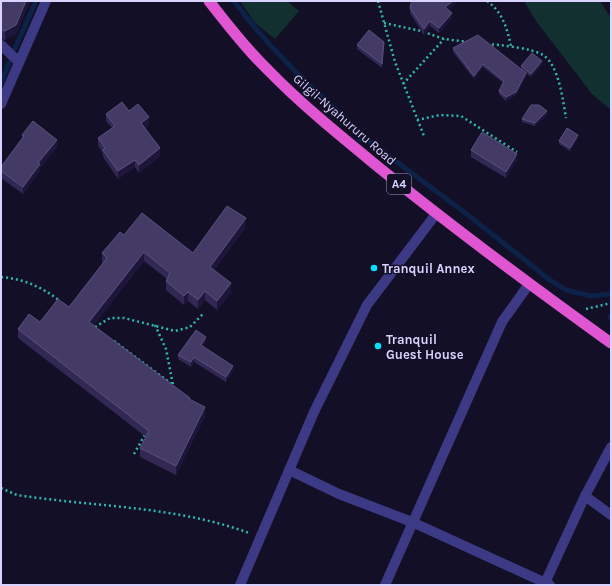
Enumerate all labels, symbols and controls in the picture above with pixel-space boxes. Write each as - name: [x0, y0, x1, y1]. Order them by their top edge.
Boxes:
- street label: Gilgil-Nyahururu Road: [290, 71, 399, 168]
- road number: A4: [387, 174, 411, 194]
- place label: Tranquil Annex: [382, 261, 475, 277]
- marker: Tranquil Annex: [369, 263, 379, 273]
- place label: Tranquil Guest House: [386, 332, 464, 362]
- marker: Tranquil Guest House: [373, 341, 383, 351]

